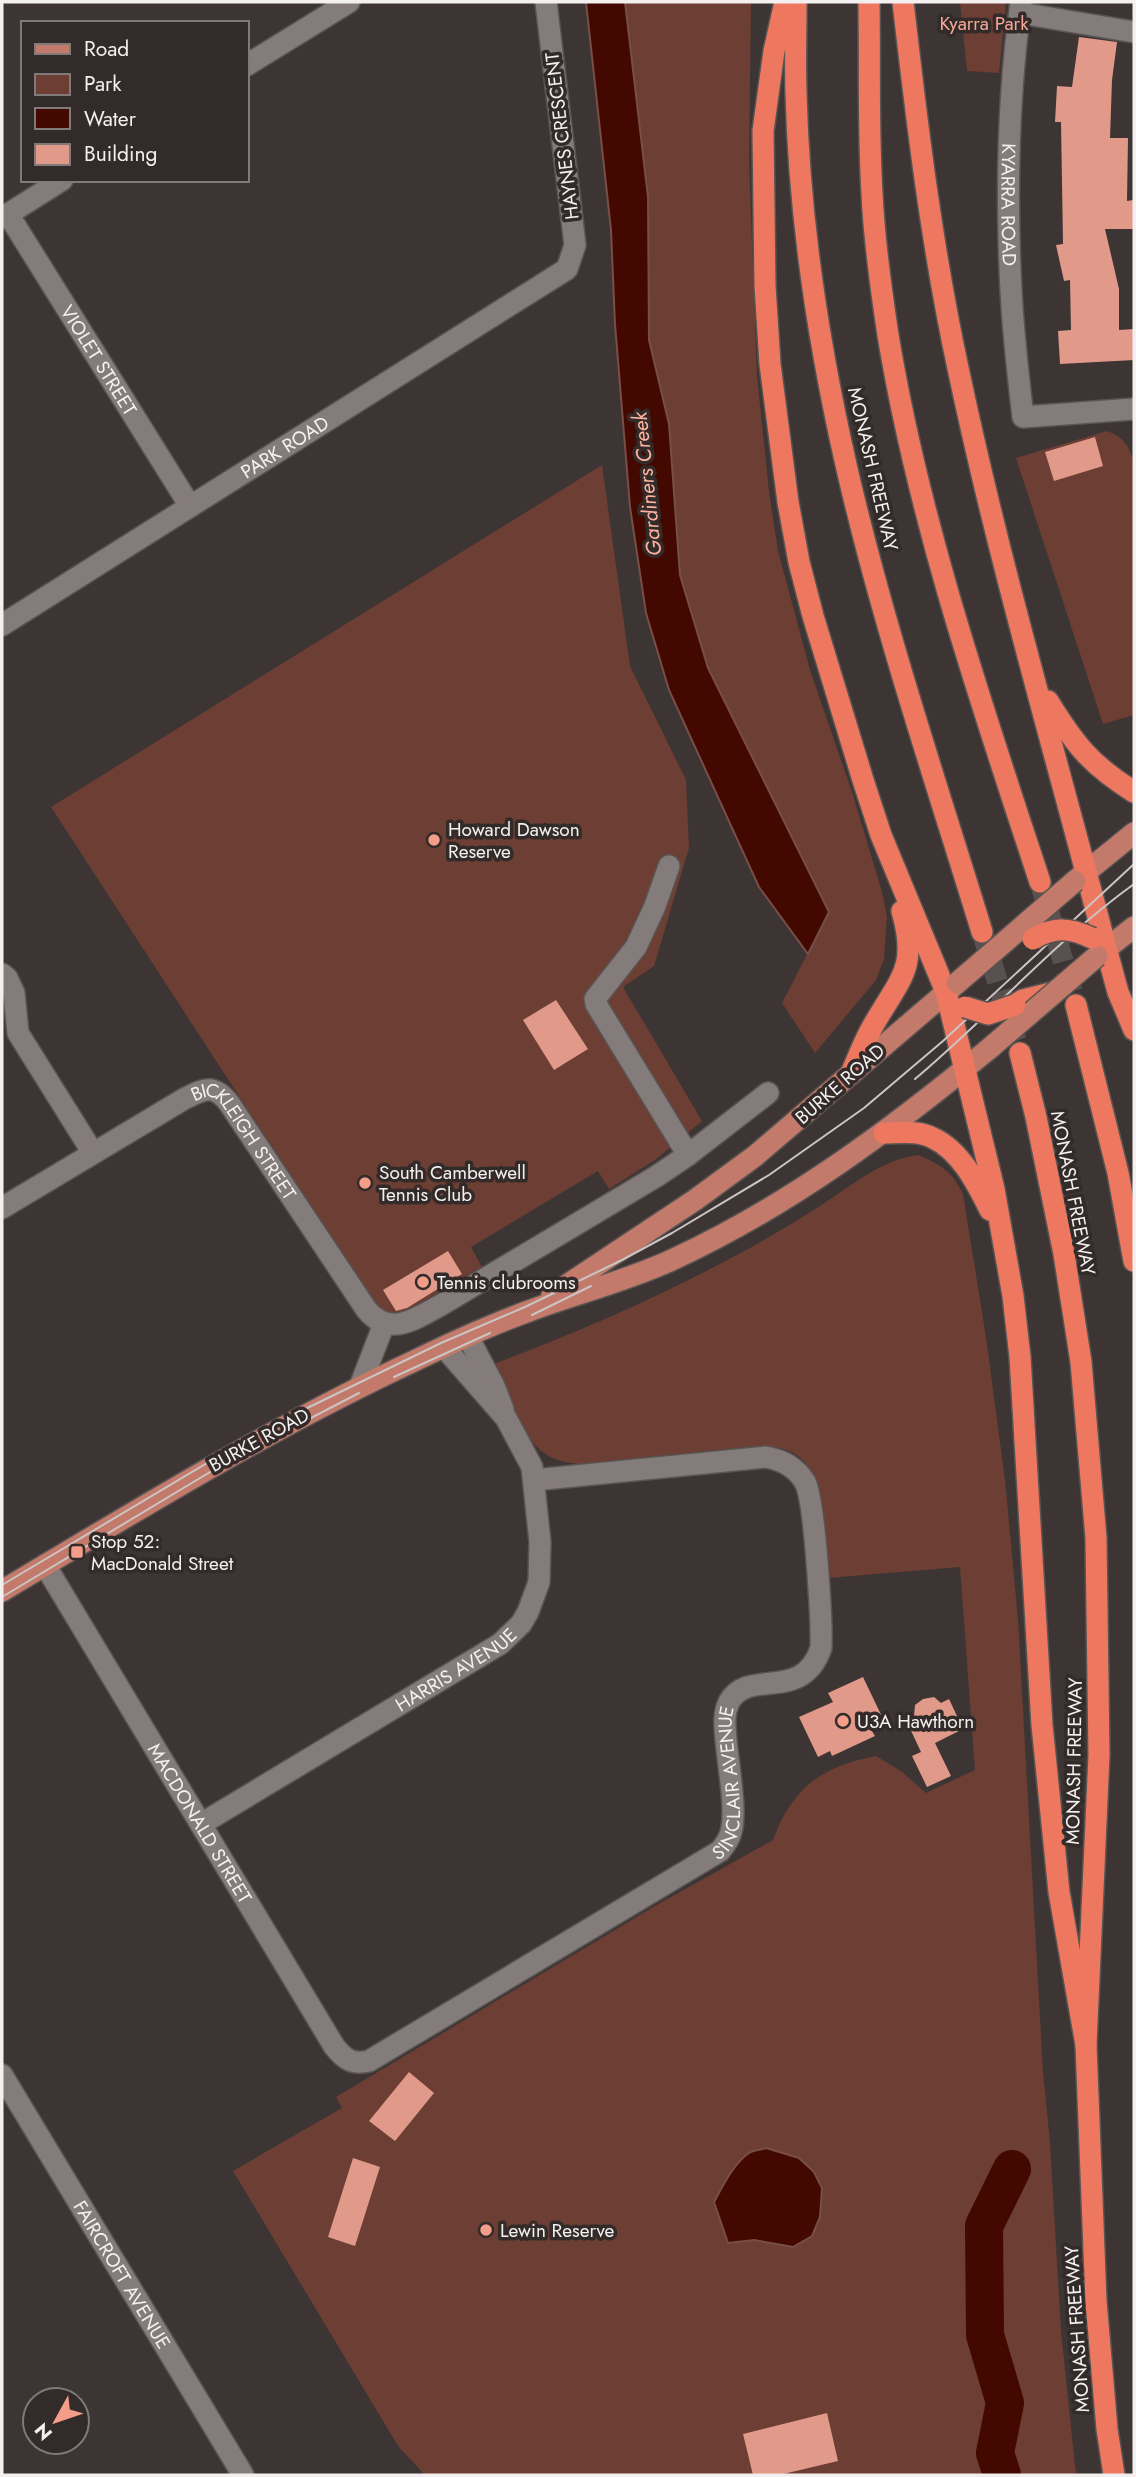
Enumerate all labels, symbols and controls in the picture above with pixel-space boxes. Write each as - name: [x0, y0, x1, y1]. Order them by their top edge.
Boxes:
- park label: Kyarra Park: [939, 10, 1029, 37]
- legend: [21, 21, 248, 182]
- text: Road: [84, 34, 129, 64]
- street label: HAYNES CRESCENT: [538, 51, 586, 221]
- text: Park: [84, 69, 122, 99]
- text: Water: [84, 104, 137, 134]
- text: Building: [84, 139, 157, 169]
- street label: KYARRA ROAD: [995, 143, 1023, 266]
- street label: VIOLET STREET: [54, 300, 144, 420]
- street label: MONASH FREEWAY: [841, 385, 905, 554]
- street label: PARK ROAD: [235, 409, 334, 485]
- water label: Gardiners Creek: [624, 409, 669, 557]
- place label: Howard Dawson Reserve: [448, 816, 580, 865]
- marker: Howard Dawson Reserve: [426, 832, 442, 848]
- street label: BURKE ROAD: [789, 1037, 891, 1130]
- street label: BICKLEIGH STREET: [186, 1076, 303, 1205]
- street label: MONASH FREEWAY: [1044, 1108, 1102, 1278]
- place label: South Camberwell Tennis Club: [379, 1159, 526, 1208]
- marker: South Camberwell Tennis Club: [357, 1175, 373, 1191]
- place label: Tennis clubrooms: [437, 1269, 576, 1296]
- marker: Tennis clubrooms: [415, 1274, 431, 1290]
- street label: BURKE ROAD: [204, 1401, 314, 1479]
- place label: Stop 52: MacDonald Street: [91, 1528, 234, 1577]
- marker: Stop 52: MacDonald Street: [69, 1544, 85, 1560]
- street label: HARRIS AVENUE: [390, 1621, 523, 1718]
- street label: MONASH FREEWAY: [1059, 1677, 1089, 1845]
- street label: SINCLAIR AVENUE: [707, 1703, 747, 1866]
- place label: U3A Hawthorn: [857, 1708, 974, 1735]
- marker: U3A Hawthorn: [835, 1713, 851, 1729]
- street label: MACDONALD STREET: [141, 1738, 259, 1908]
- street label: FAIRCROFT AVENUE: [67, 2195, 177, 2354]
- place label: Lewin Reserve: [500, 2217, 615, 2244]
- marker: Lewin Reserve: [478, 2222, 494, 2238]
- street label: MONASH FREEWAY: [1058, 2244, 1096, 2413]
- north arrow: [21, 2386, 91, 2456]
- text: N: [28, 2417, 59, 2446]

